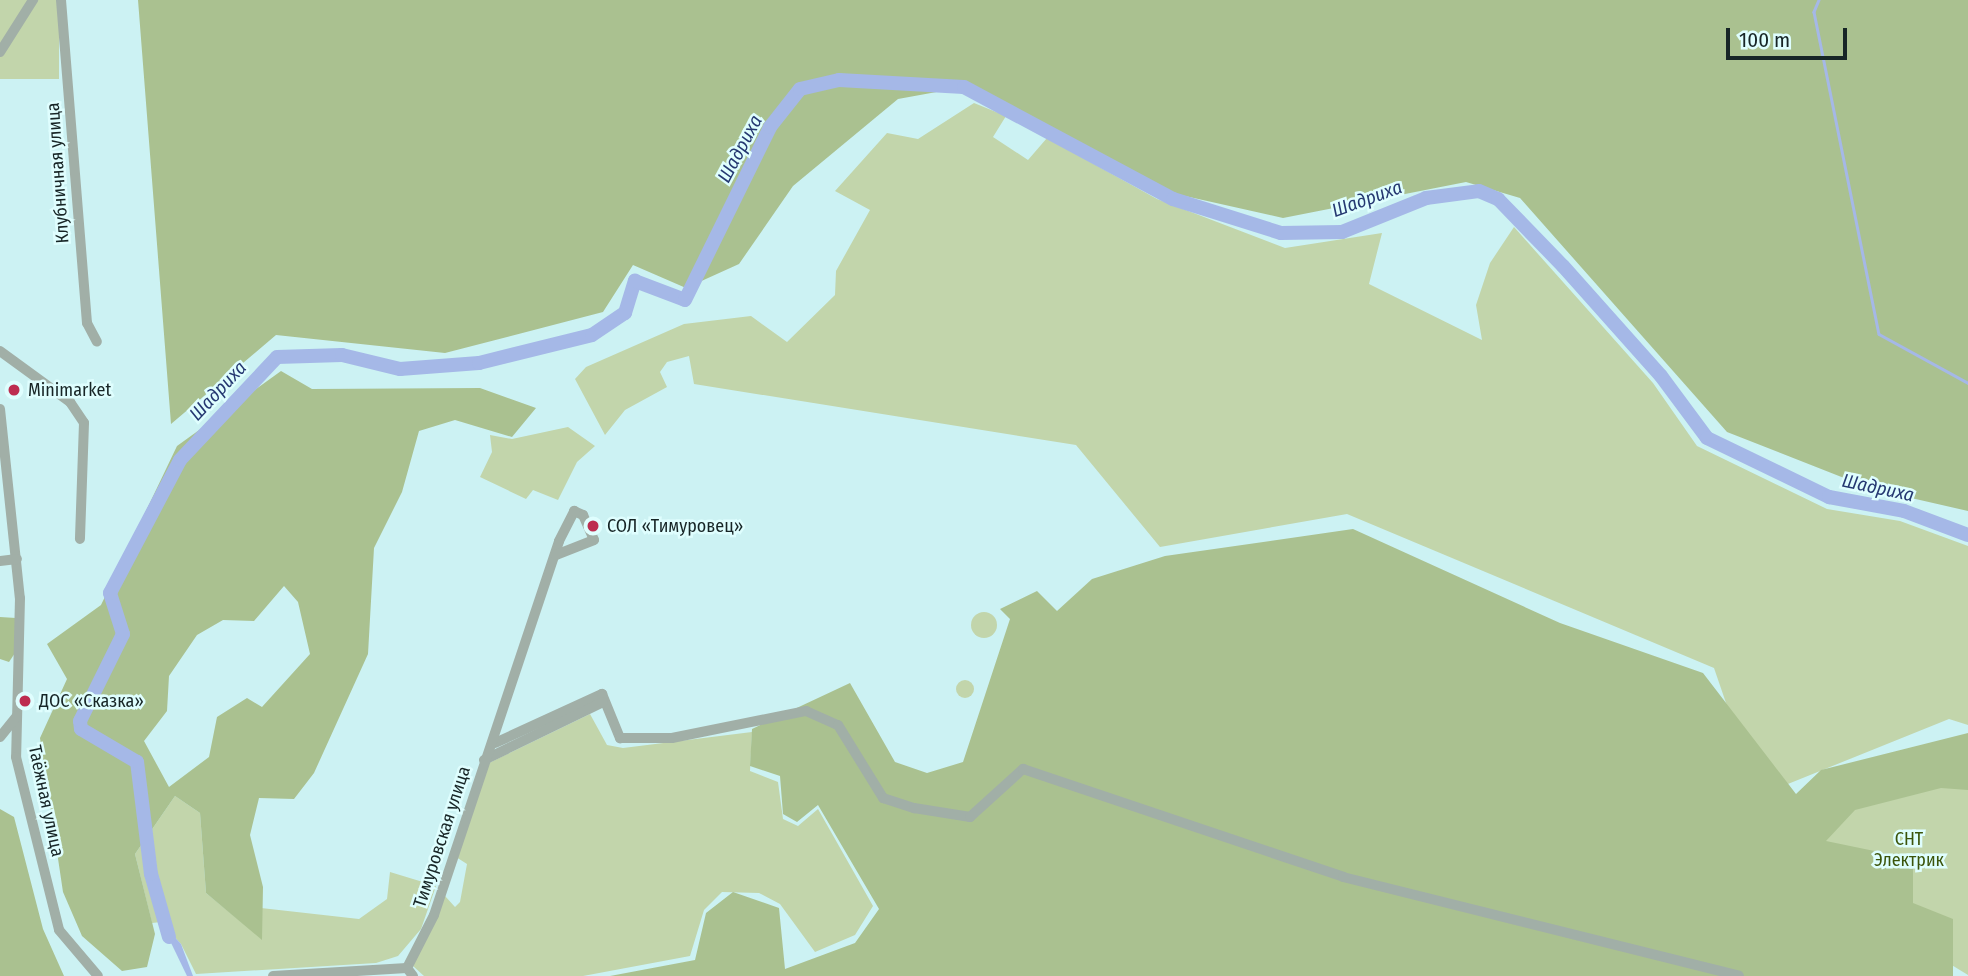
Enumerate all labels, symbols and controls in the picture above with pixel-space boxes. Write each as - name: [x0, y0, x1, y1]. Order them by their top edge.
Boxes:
- scale bar: [1730, 14, 1851, 58]
- text: 100 m: [1739, 27, 1790, 53]
- street label: Клубничная улица: [42, 102, 74, 244]
- water label: Шадриха: [713, 111, 767, 187]
- water label: Шадриха: [1329, 176, 1405, 222]
- water label: Шадриха: [185, 357, 251, 425]
- place label: Minimarket: [28, 379, 111, 401]
- marker: Minimarket: [6, 382, 22, 398]
- water label: Шадриха: [1840, 469, 1916, 507]
- place label: СОЛ «Тимуровец»: [607, 515, 743, 537]
- marker: СОЛ «Тимуровец»: [585, 518, 601, 534]
- place label: ДОС «Сказка»: [39, 690, 144, 712]
- marker: ДОС «Сказка»: [17, 693, 33, 709]
- street label: Таёжная улица: [24, 743, 68, 859]
- street label: Тимуровская улица: [409, 764, 475, 910]
- park label: СНТ Электрик: [1874, 829, 1944, 872]

